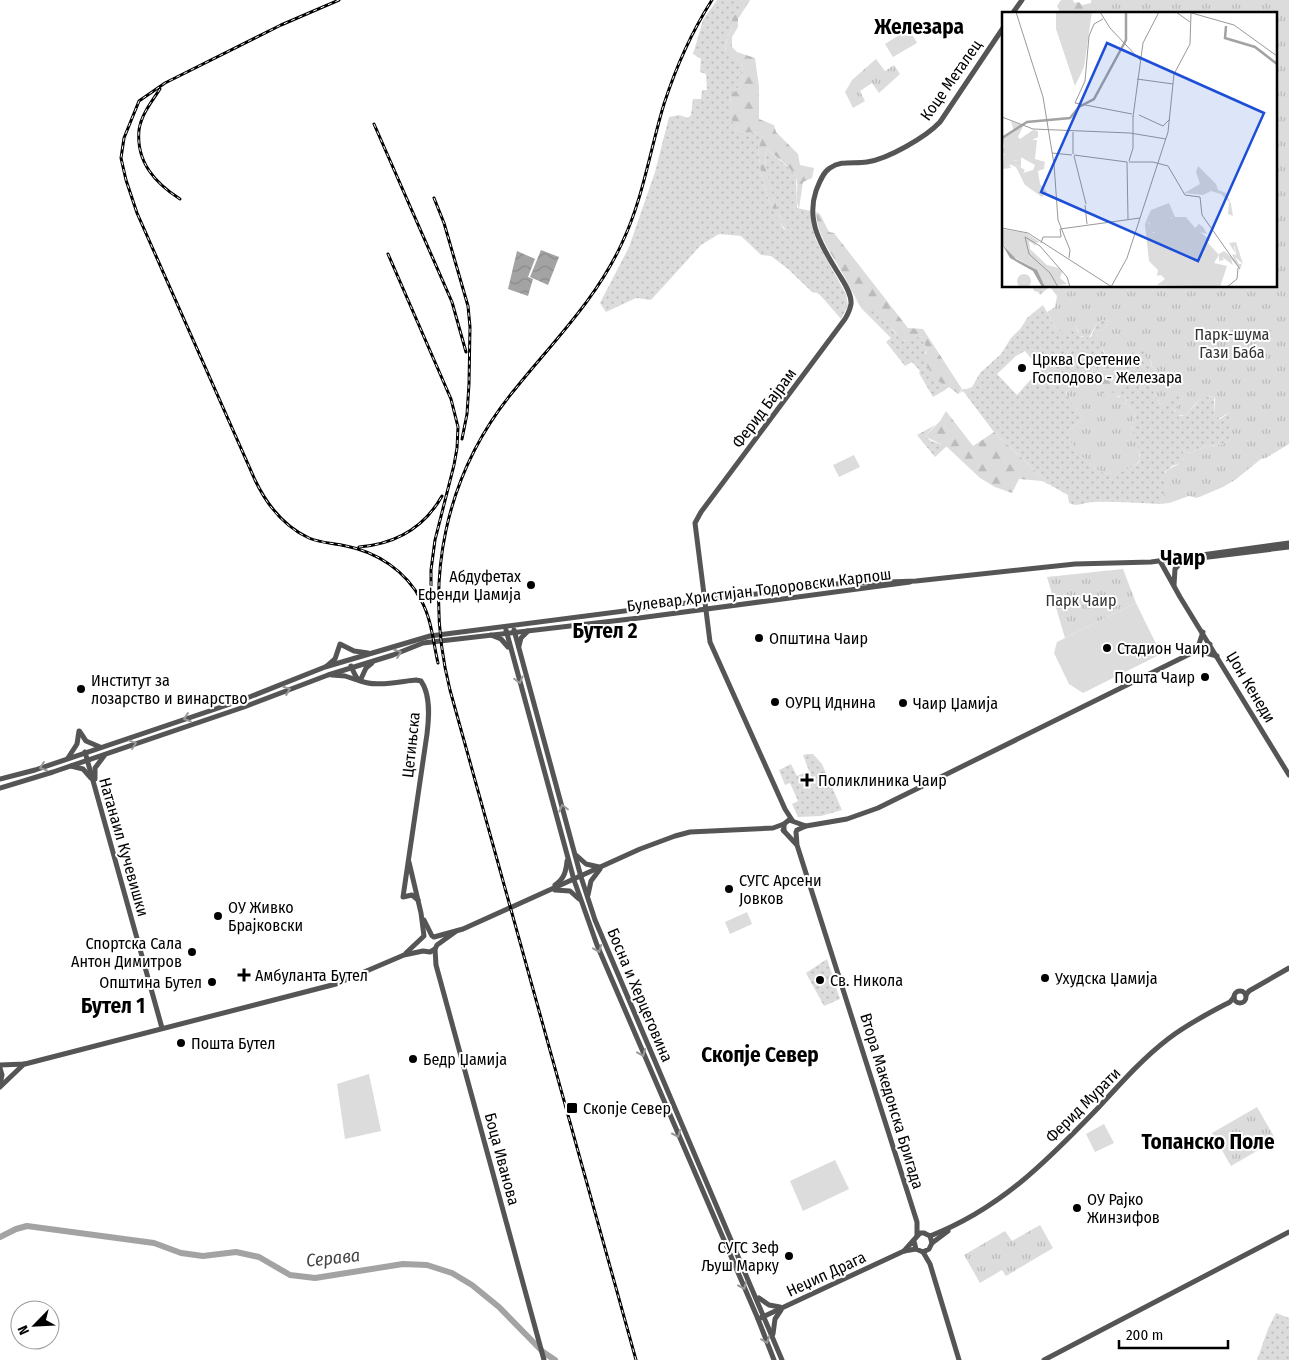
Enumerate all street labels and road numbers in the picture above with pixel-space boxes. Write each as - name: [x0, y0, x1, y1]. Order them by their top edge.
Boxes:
- street label: Коце Металец: [916, 36, 986, 124]
- street label: Ферид Бајрам: [728, 364, 800, 452]
- street label: Булевар Христијан Тодоровски Карпош: [626, 564, 892, 616]
- street label: Џон Кенеди: [1222, 648, 1280, 726]
- street label: Цетињска: [398, 711, 424, 779]
- street label: Натанаил Кучевишки: [95, 775, 153, 919]
- street label: Босна и Херцеговина: [603, 925, 677, 1065]
- street label: Втора Македонска Бригада: [856, 1011, 928, 1191]
- street label: Ферид Мурати: [1042, 1064, 1124, 1146]
- street label: Боца Иванова: [481, 1111, 524, 1207]
- street label: Неџип Драга: [783, 1247, 869, 1301]

